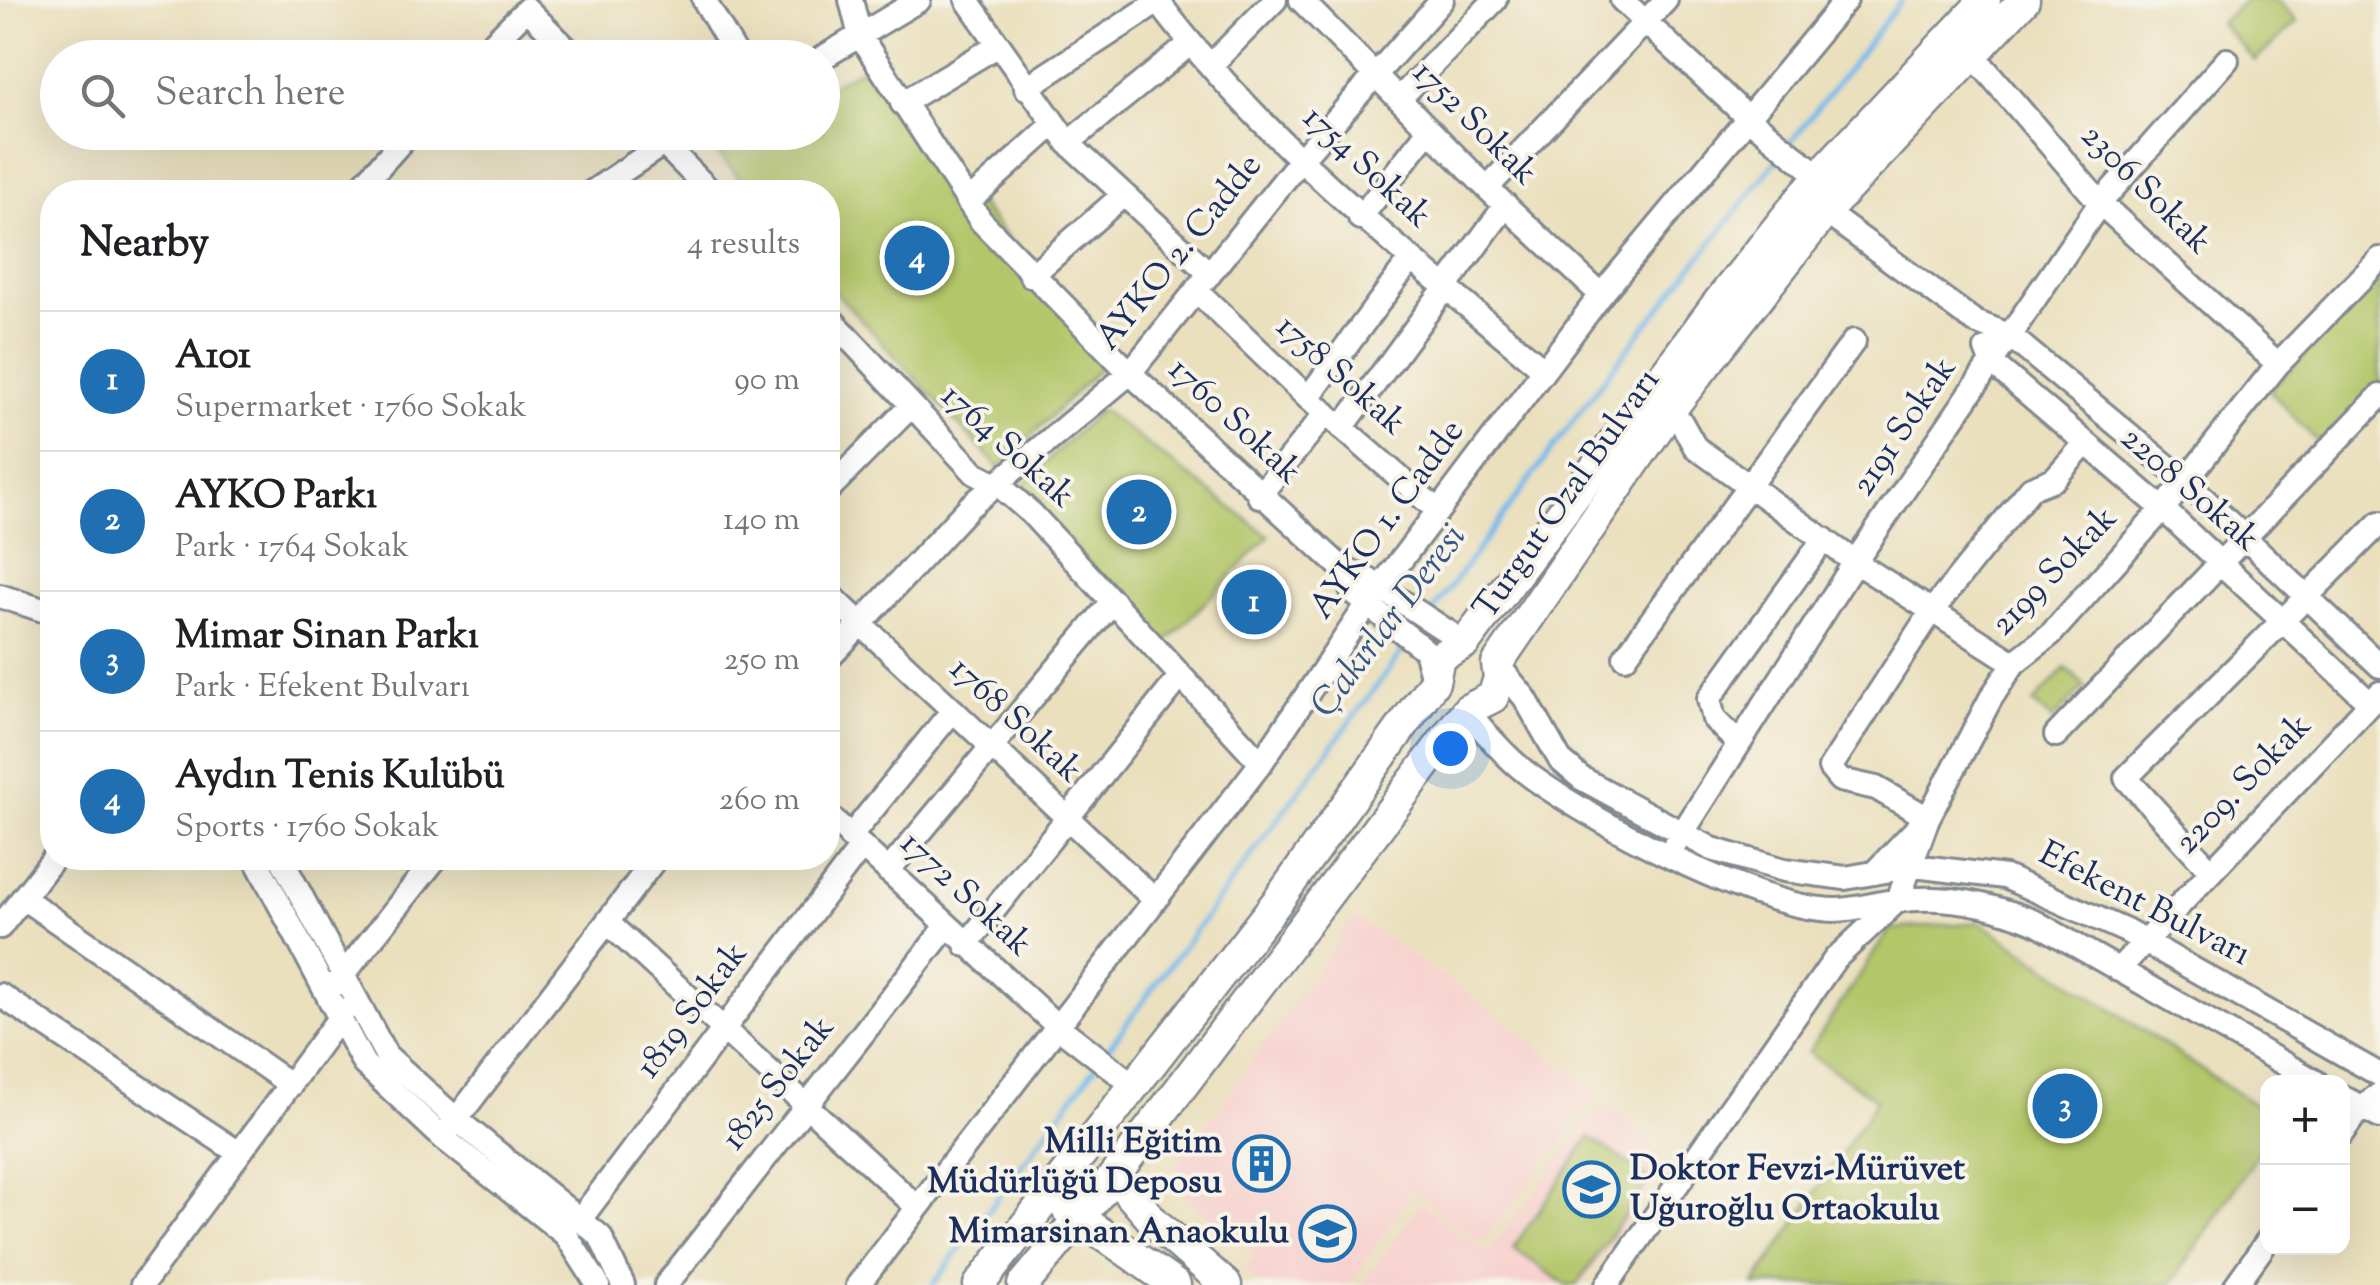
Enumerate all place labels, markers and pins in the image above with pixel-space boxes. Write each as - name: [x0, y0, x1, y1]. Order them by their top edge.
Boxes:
- pin: 4: [884, 220, 950, 296]
- pin: 2: [1106, 474, 1172, 550]
- pin: 1: [1222, 564, 1286, 640]
- pin: 3: [2032, 1068, 2098, 1144]
- place label: Milli Eğitim Müdürlüğü Deposu: [927, 1118, 1222, 1209]
- building icon: Milli Eğitim Müdürlüğü Deposu: [1231, 1133, 1291, 1193]
- place label: Doktor Fevzi-Mürüvet Uğuroğlu Ortaokulu: [1630, 1145, 1965, 1236]
- school or university icon: Doktor Fevzi-Mürüvet Uğuroğlu Ortaokulu: [1561, 1160, 1621, 1220]
- school or university icon: Mimarsinan Anaokulu: [1298, 1203, 1358, 1263]
- place label: Mimarsinan Anaokulu: [949, 1208, 1289, 1259]

